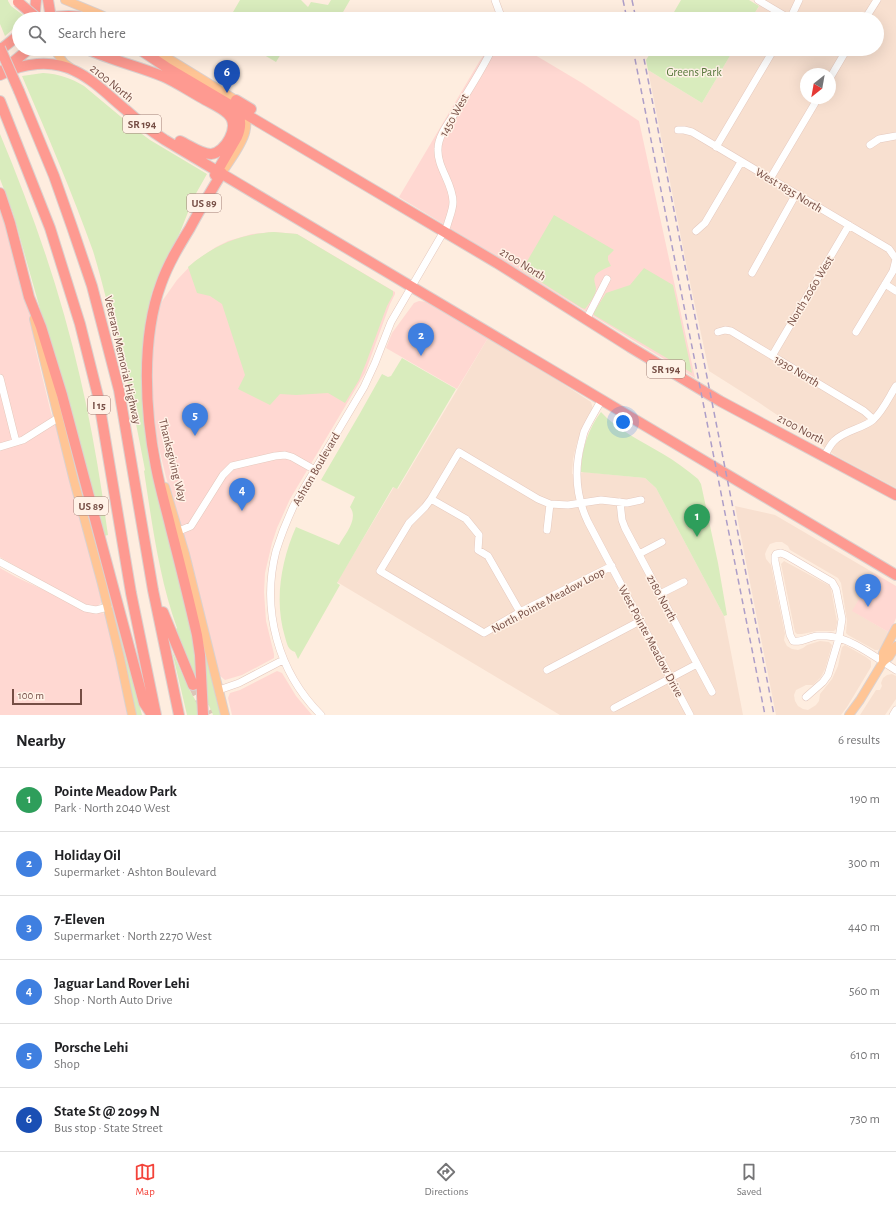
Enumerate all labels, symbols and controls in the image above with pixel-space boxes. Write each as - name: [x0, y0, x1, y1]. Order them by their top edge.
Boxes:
- search box: [12, 12, 884, 56]
- icon: search: [26, 23, 48, 45]
- text: Search here: [58, 26, 126, 41]
- pin: 6: [214, 60, 240, 93]
- street label: 2100 North: [88, 62, 136, 104]
- park label: Greens Park: [666, 66, 722, 78]
- north arrow: [800, 68, 836, 104]
- street label: 1450 West: [437, 91, 471, 139]
- road number: SR 194: [123, 115, 161, 133]
- street label: West 1835 North: [754, 165, 824, 215]
- road number: US 89: [187, 194, 221, 212]
- street label: 2100 North: [498, 245, 548, 283]
- street label: North 2060 West: [784, 254, 836, 328]
- street label: Veterans Memorial Highway: [101, 295, 144, 426]
- pin: 2: [408, 323, 434, 356]
- street label: 1930 North: [772, 353, 822, 389]
- road number: SR 194: [647, 360, 685, 378]
- road number: I 15: [88, 396, 110, 414]
- pin: 5: [182, 403, 208, 436]
- your location: [613, 412, 633, 432]
- street label: 2100 North: [775, 412, 827, 446]
- street label: Thanksgiving Way: [156, 417, 189, 503]
- street label: Ashton Boulevard: [290, 430, 342, 508]
- pin: 4: [229, 478, 255, 511]
- road number: US 89: [74, 497, 108, 515]
- pin: 1: [684, 504, 710, 537]
- street label: North Pointe Meadow Loop: [489, 565, 607, 635]
- street label: 2180 North: [645, 573, 679, 623]
- pin: 3: [855, 574, 881, 607]
- street label: West Pointe Meadow Drive: [616, 583, 686, 699]
- scale bar: [12, 687, 82, 706]
- text: 100 m: [18, 690, 44, 701]
- text: Nearby: [16, 732, 66, 749]
- text: 6 results: [838, 734, 880, 747]
- text: Pointe Meadow Park: [54, 784, 177, 799]
- text: 1: [27, 793, 31, 806]
- text: 190 m: [850, 793, 880, 806]
- text: Park · North 2040 West: [54, 802, 170, 815]
- text: Holiday Oil: [54, 848, 121, 863]
- text: 2: [26, 857, 32, 870]
- text: 300 m: [848, 857, 880, 870]
- text: Supermarket · Ashton Boulevard: [54, 866, 217, 879]
- text: 7-Eleven: [54, 912, 105, 927]
- text: 3: [26, 921, 32, 934]
- text: 440 m: [848, 921, 880, 934]
- text: Supermarket · North 2270 West: [54, 930, 212, 943]
- text: Jaguar Land Rover Lehi: [54, 976, 190, 991]
- text: 4: [26, 985, 32, 998]
- text: 560 m: [849, 985, 880, 998]
- text: Shop · North Auto Drive: [54, 994, 173, 1007]
- text: Porsche Lehi: [54, 1040, 129, 1055]
- text: 5: [26, 1049, 32, 1062]
- text: 610 m: [850, 1049, 880, 1062]
- text: Shop: [54, 1058, 80, 1071]
- text: State St @ 2099 N: [54, 1104, 160, 1119]
- text: 6: [26, 1113, 32, 1126]
- text: 730 m: [850, 1113, 880, 1126]
- text: Bus stop · State Street: [54, 1122, 163, 1135]
- tab: Map: [134, 1161, 156, 1198]
- tab: Directions: [424, 1161, 468, 1198]
- tab: Saved: [737, 1161, 762, 1198]

